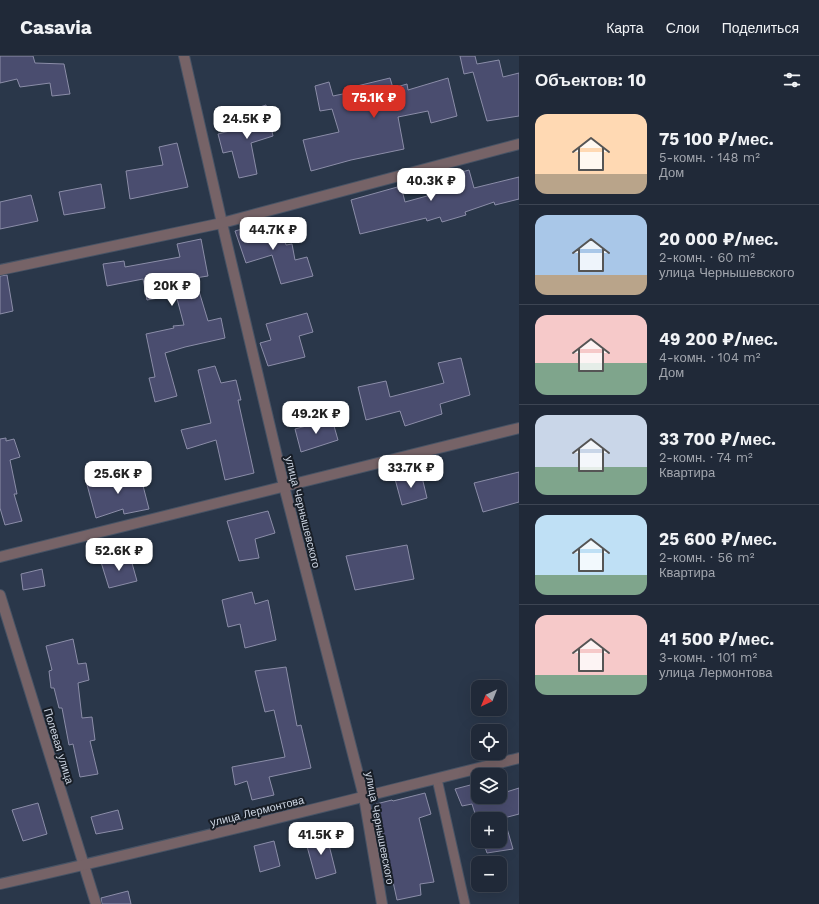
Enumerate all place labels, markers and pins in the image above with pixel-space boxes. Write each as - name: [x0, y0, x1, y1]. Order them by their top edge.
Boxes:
- pin: 75.1K ₽: [337, 85, 411, 119]
- pin: 24.5K ₽: [210, 106, 284, 140]
- pin: 40.3K ₽: [394, 168, 468, 202]
- pin: 44.7K ₽: [236, 217, 310, 251]
- pin: 20K ₽: [144, 273, 200, 307]
- pin: 49.2K ₽: [279, 401, 353, 435]
- pin: 33.7K ₽: [374, 455, 448, 489]
- pin: 25.6K ₽: [81, 461, 155, 495]
- pin: 52.6K ₽: [82, 538, 156, 572]
- pin: 41.5K ₽: [284, 822, 358, 856]

